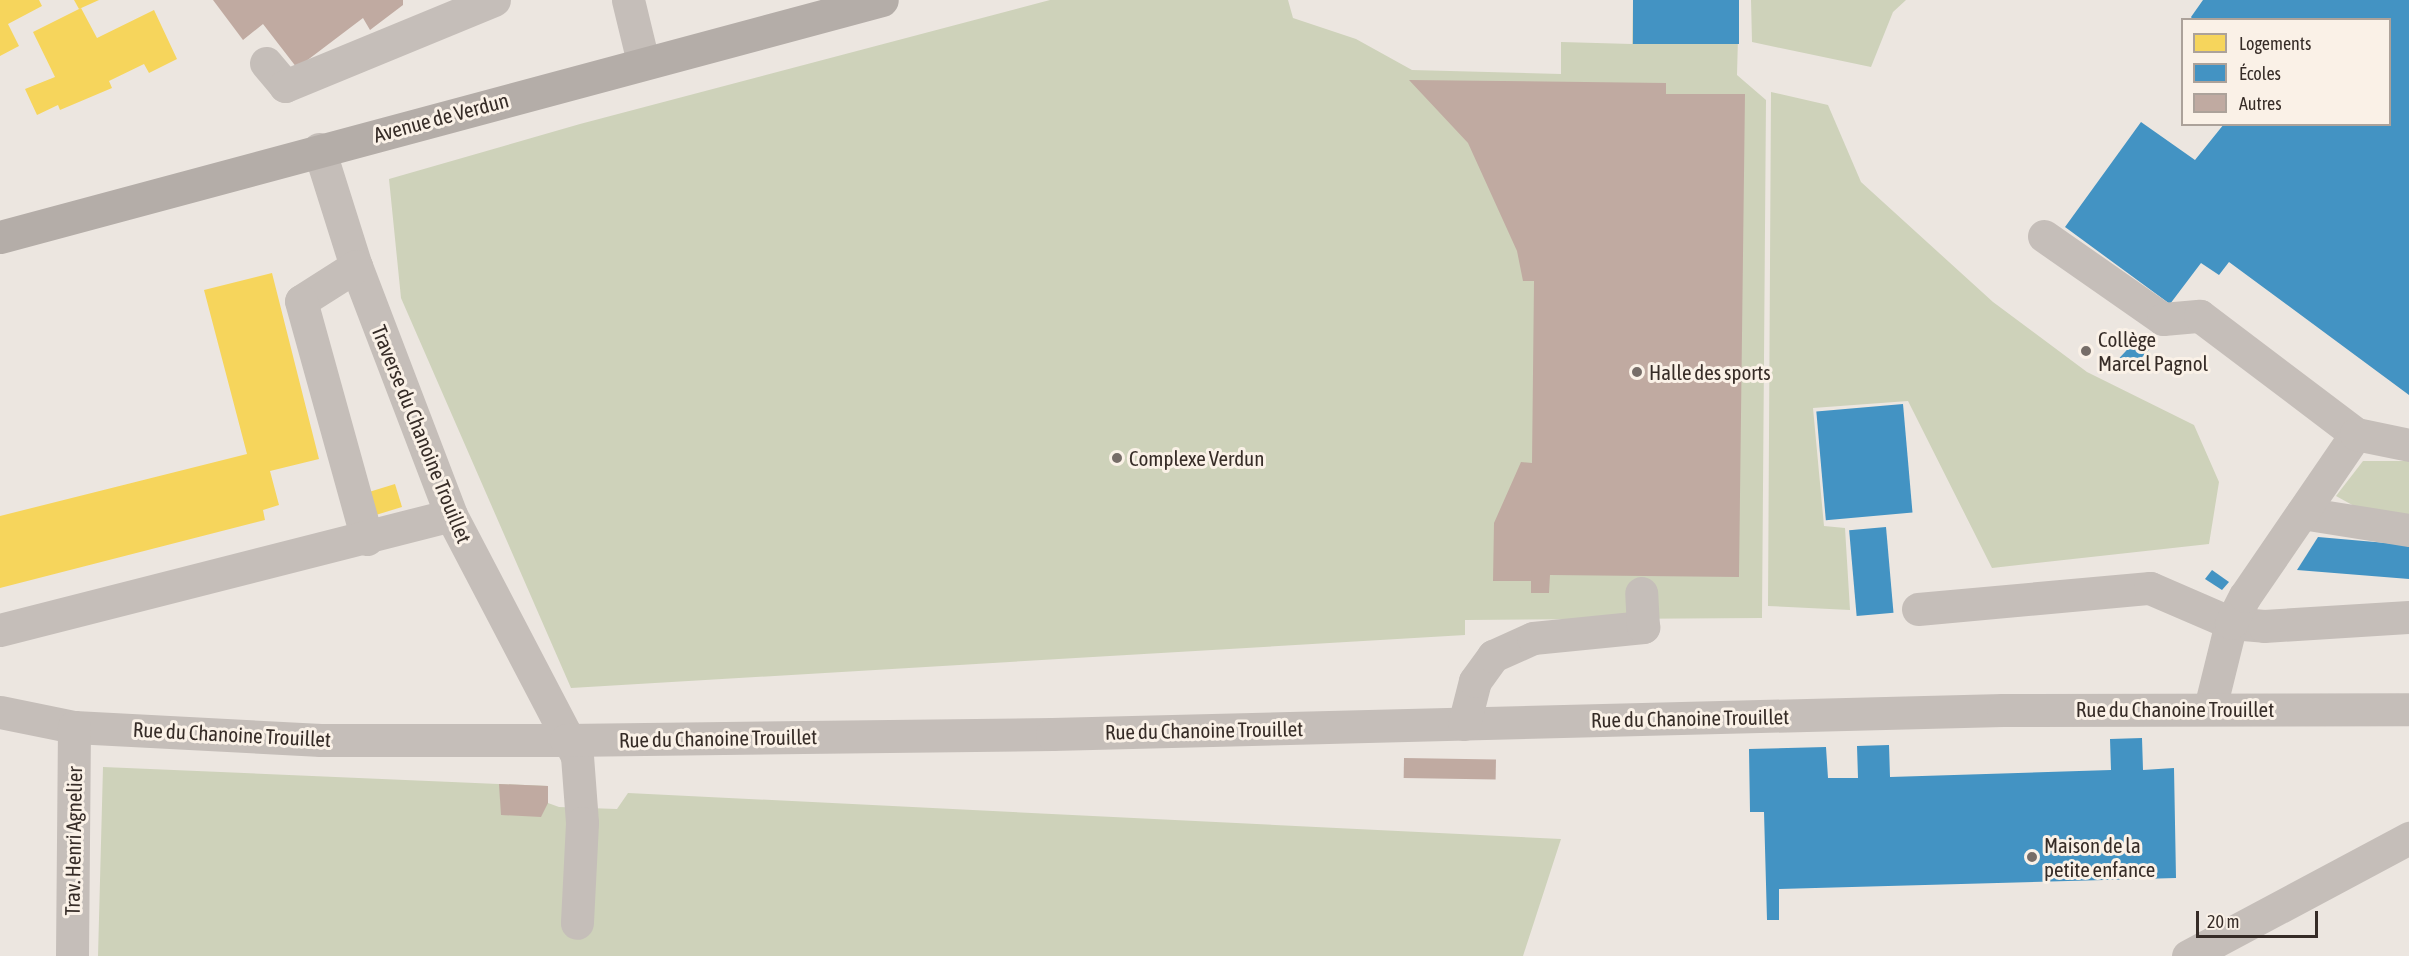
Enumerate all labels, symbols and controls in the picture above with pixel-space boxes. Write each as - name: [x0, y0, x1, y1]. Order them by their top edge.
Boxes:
- legend: [2181, 18, 2391, 126]
- text: Logements: [2239, 33, 2311, 54]
- text: Écoles: [2239, 63, 2281, 84]
- street label: Avenue de Verdun: [371, 87, 511, 147]
- text: Autres: [2239, 93, 2282, 114]
- street label: Traverse du Chanoine Trouillet: [367, 321, 477, 547]
- place label: Collège Marcel Pagnol: [2098, 326, 2208, 376]
- marker: Collège Marcel Pagnol: [2079, 344, 2093, 358]
- place label: Halle des sports: [1649, 359, 1771, 385]
- marker: Halle des sports: [1630, 365, 1644, 379]
- place label: Complexe Verdun: [1129, 445, 1264, 471]
- marker: Complexe Verdun: [1110, 451, 1124, 465]
- street label: Rue du Chanoine Trouillet: [2076, 696, 2274, 722]
- street label: Rue du Chanoine Trouillet: [1591, 704, 1789, 732]
- street label: Rue du Chanoine Trouillet: [132, 716, 332, 752]
- street label: Rue du Chanoine Trouillet: [1105, 716, 1303, 744]
- street label: Rue du Chanoine Trouillet: [619, 724, 817, 752]
- street label: Trav. Henri Agnelier: [59, 766, 87, 916]
- place label: Maison de la petite enfance: [2044, 832, 2155, 882]
- marker: Maison de la petite enfance: [2025, 850, 2039, 864]
- scale bar: [2199, 899, 2320, 937]
- text: 20 m: [2207, 911, 2239, 932]

